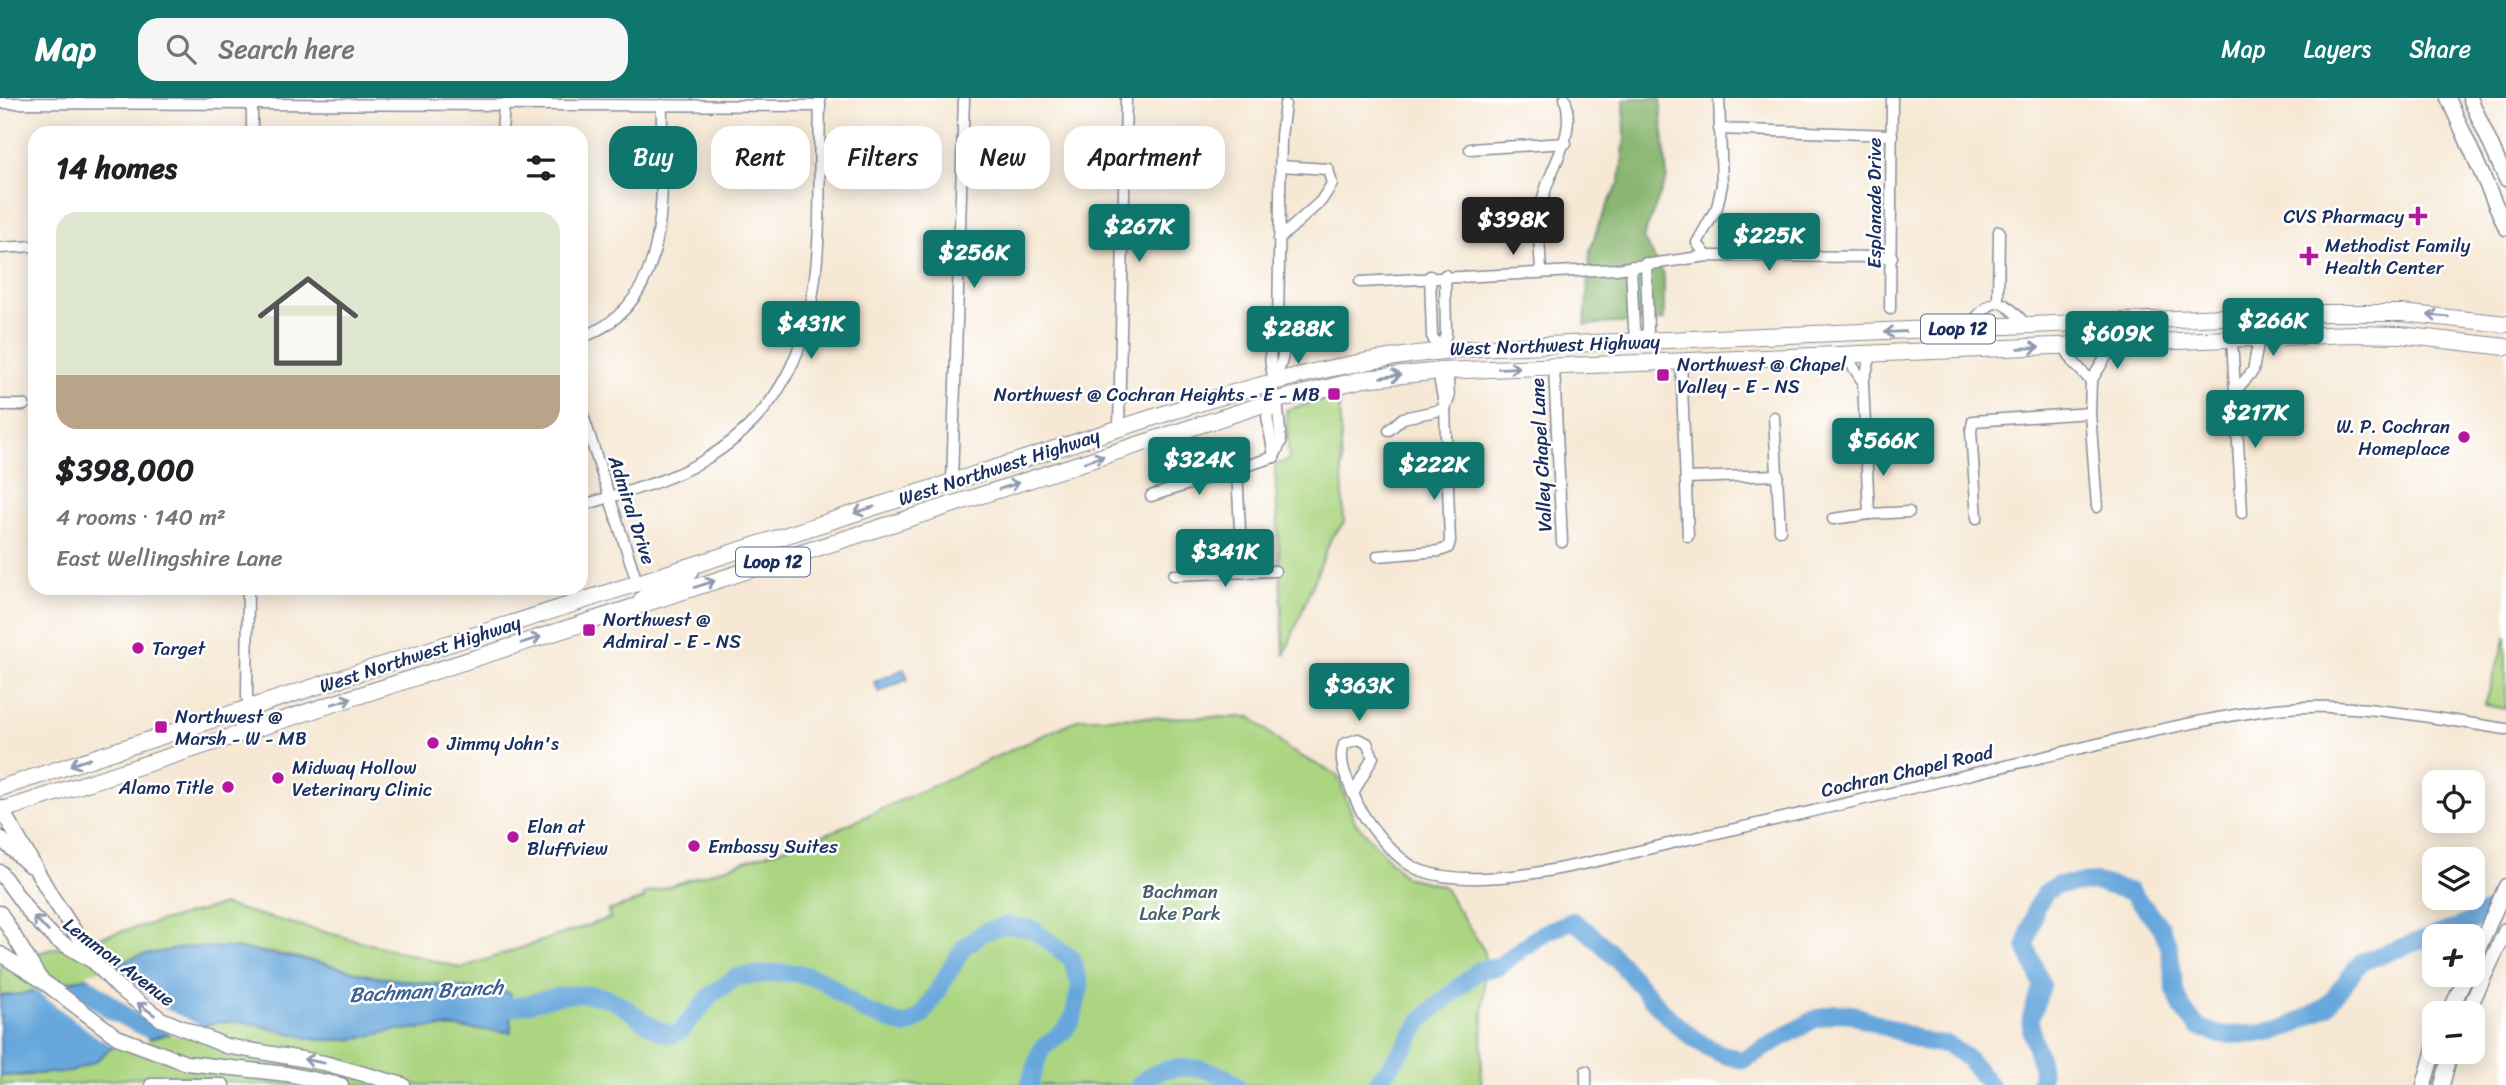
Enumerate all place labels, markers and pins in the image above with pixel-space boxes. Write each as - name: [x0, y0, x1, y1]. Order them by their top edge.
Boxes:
- pin: $398K: [1464, 198, 1562, 257]
- place label: CVS Pharmacy: [2283, 200, 2404, 233]
- pin: $267K: [1090, 204, 1188, 264]
- marker: CVS Pharmacy: [2410, 208, 2426, 224]
- pin: $225K: [1720, 214, 1818, 273]
- place label: Methodist Family Health Center: [2325, 229, 2471, 284]
- pin: $256K: [925, 230, 1023, 290]
- marker: Methodist Family Health Center: [2299, 246, 2319, 266]
- pin: $266K: [2224, 299, 2322, 358]
- pin: $431K: [762, 302, 860, 361]
- pin: $288K: [1249, 306, 1347, 366]
- pin: $609K: [2068, 312, 2166, 371]
- place label: Northwest @ Chapel Valley - E - NS: [1677, 348, 1847, 403]
- marker: Northwest @ Chapel Valley - E - NS: [1655, 367, 1671, 383]
- place label: Northwest @ Cochran Heights - E - MB: [994, 378, 1320, 411]
- marker: Northwest @ Cochran Heights - E - MB: [1326, 386, 1342, 402]
- pin: $217K: [2206, 390, 2304, 450]
- place label: W. P. Cochran Homeplace: [2336, 410, 2450, 465]
- pin: $566K: [1834, 418, 1932, 478]
- marker: W. P. Cochran Homeplace: [2456, 429, 2472, 445]
- pin: $324K: [1150, 438, 1248, 497]
- pin: $222K: [1385, 442, 1483, 502]
- pin: $341K: [1176, 530, 1274, 589]
- place label: Northwest @ Admiral - E - NS: [602, 603, 741, 658]
- marker: Northwest @ Admiral - E - NS: [581, 622, 597, 638]
- place label: Target: [152, 632, 207, 665]
- marker: Target: [130, 640, 146, 656]
- pin: $363K: [1310, 664, 1408, 723]
- place label: Northwest @ Marsh - W - MB: [175, 700, 307, 755]
- marker: Northwest @ Marsh - W - MB: [153, 719, 169, 735]
- place label: Jimmy John's: [446, 727, 559, 760]
- marker: Jimmy John's: [425, 735, 441, 751]
- place label: Midway Hollow Veterinary Clinic: [292, 751, 433, 806]
- marker: Midway Hollow Veterinary Clinic: [270, 770, 286, 786]
- place label: Alamo Title: [118, 771, 214, 804]
- marker: Alamo Title: [220, 779, 236, 795]
- place label: Elan at Bluffview: [527, 810, 608, 865]
- marker: Elan at Bluffview: [505, 829, 521, 845]
- place label: Embassy Suites: [708, 830, 838, 863]
- marker: Embassy Suites: [686, 838, 702, 854]

